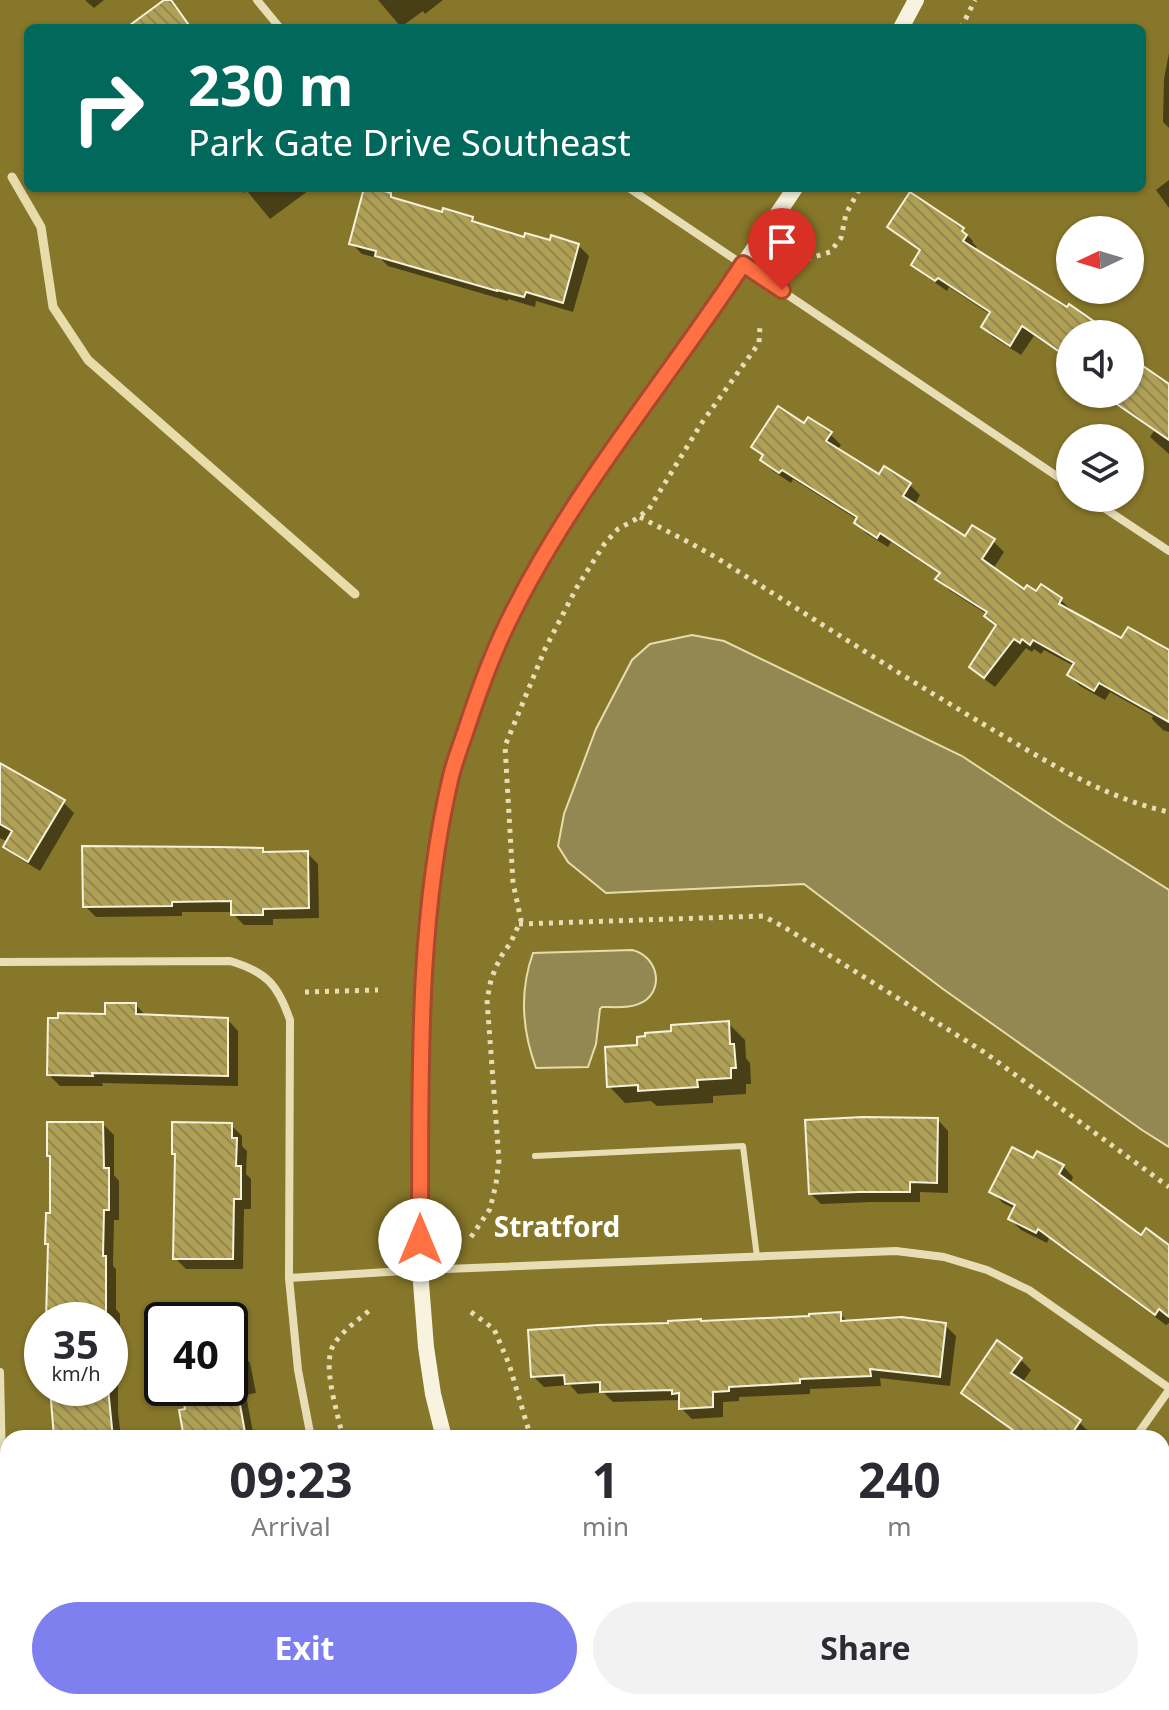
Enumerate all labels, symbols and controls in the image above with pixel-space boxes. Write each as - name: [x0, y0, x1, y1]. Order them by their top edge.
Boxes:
- text: 230 m: [188, 46, 353, 122]
- icon: right: [56, 56, 160, 160]
- text: Park Gate Drive Southeast: [188, 118, 631, 167]
- pin: [748, 208, 816, 290]
- north arrow: [1056, 216, 1144, 304]
- map controls: [1056, 216, 1144, 512]
- icon: arrive: [760, 220, 804, 264]
- button: sound: [1056, 320, 1144, 408]
- button: layers: [1056, 424, 1144, 512]
- position arrow: [378, 1198, 462, 1282]
- district label: Stratford: [494, 1207, 620, 1245]
- speed limit sign: 40: [144, 1302, 248, 1406]
- text: 35: [53, 1316, 99, 1371]
- text: km/h: [51, 1360, 101, 1387]
- text: 09:23: [229, 1447, 353, 1512]
- text: 1: [592, 1447, 619, 1512]
- text: 240: [858, 1447, 941, 1512]
- text: Arrival: [251, 1508, 331, 1544]
- text: min: [582, 1508, 629, 1544]
- text: m: [887, 1508, 912, 1544]
- button: Exit: [32, 1602, 577, 1694]
- button: Share: [593, 1602, 1138, 1694]

